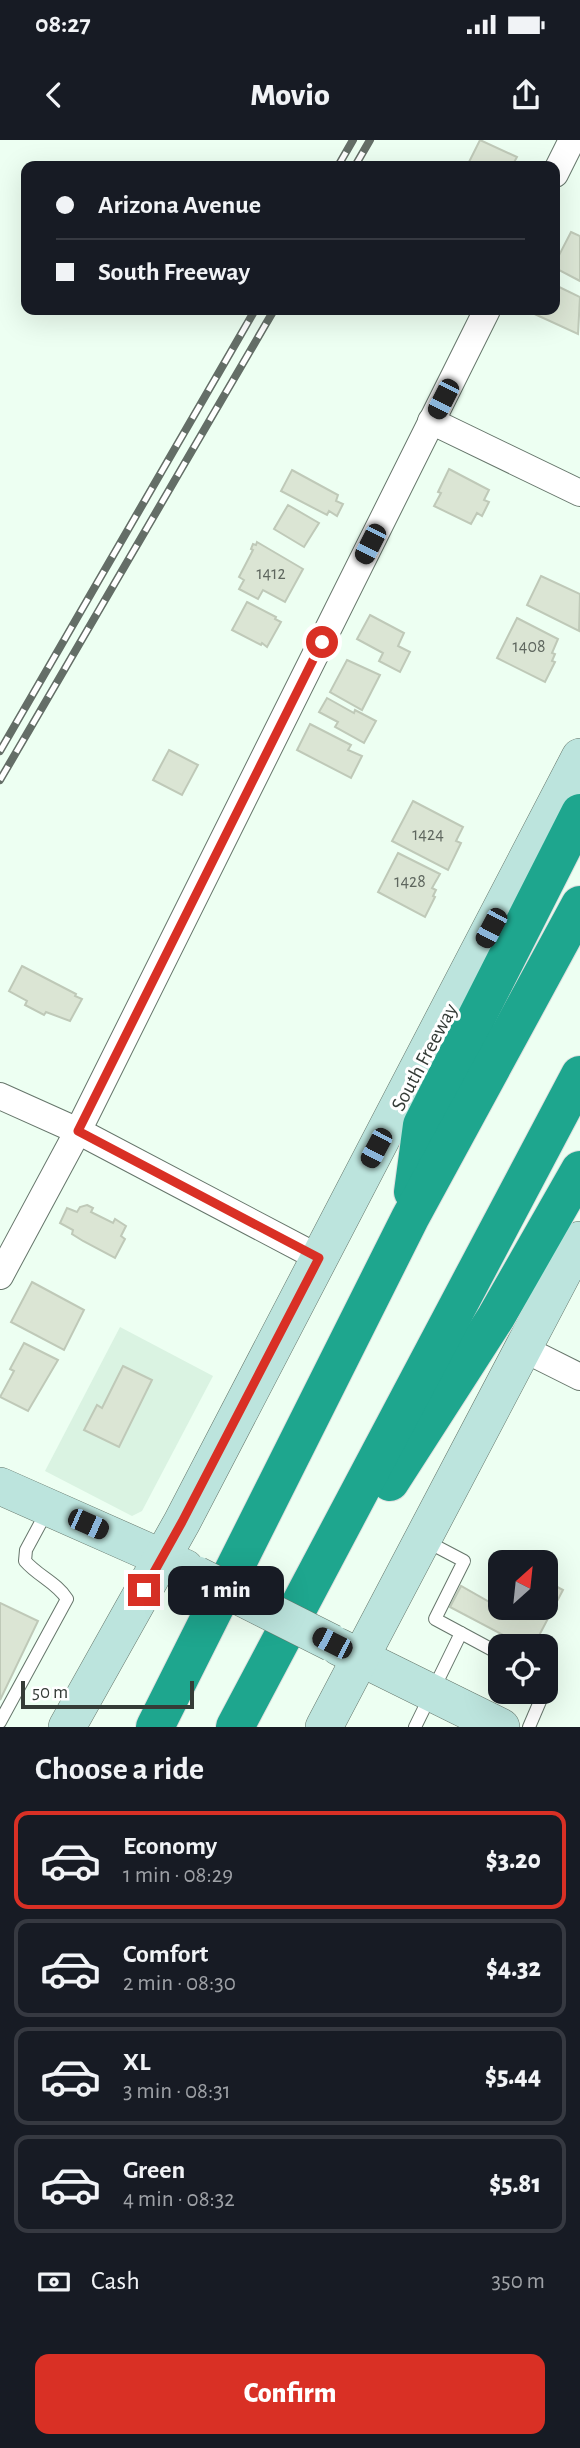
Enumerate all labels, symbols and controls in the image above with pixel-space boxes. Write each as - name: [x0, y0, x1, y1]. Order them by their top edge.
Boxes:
- text: 08:27: [35, 11, 91, 37]
- icon: back: [35, 76, 73, 114]
- icon: share: [507, 76, 545, 114]
- text: Movio: [250, 79, 330, 111]
- text: Arizona Avenue: [98, 192, 261, 218]
- text: South Freeway: [98, 259, 250, 285]
- car: [425, 376, 462, 422]
- car: [352, 521, 389, 567]
- house number: 1412: [256, 565, 286, 583]
- route start: [306, 626, 338, 658]
- house number: 1408: [513, 638, 545, 656]
- house number: 1424: [412, 826, 444, 844]
- house number: 1428: [394, 873, 426, 891]
- car: [472, 905, 511, 951]
- street label: South Freeway: [387, 1000, 461, 1114]
- car: [357, 1125, 396, 1171]
- car: [65, 1506, 112, 1542]
- north arrow: [488, 1550, 558, 1620]
- map controls: [488, 1550, 558, 1704]
- callout: 1 min: [168, 1566, 284, 1614]
- route end: [128, 1574, 160, 1606]
- text: 1 min: [202, 1579, 250, 1602]
- car: [309, 1624, 356, 1662]
- button: locate: [488, 1634, 558, 1704]
- scale bar: [21, 1678, 194, 1710]
- text: 50 m: [32, 1683, 68, 1702]
- text: Choose a ride: [35, 1753, 204, 1785]
- icon: car: [39, 1829, 102, 1892]
- text: Economy: [123, 1833, 217, 1859]
- text: $3.20: [486, 1847, 541, 1873]
- text: 1 min · 08:29: [123, 1864, 233, 1887]
- icon: car: [39, 1937, 102, 2000]
- text: Comfort: [123, 1941, 208, 1967]
- text: $4.32: [486, 1955, 541, 1981]
- text: 2 min · 08:30: [123, 1972, 236, 1995]
- icon: car: [39, 2045, 102, 2108]
- text: XL: [123, 2049, 150, 2075]
- text: $5.44: [485, 2063, 541, 2089]
- text: 3 min · 08:31: [123, 2080, 231, 2103]
- icon: car: [39, 2153, 102, 2216]
- text: Green: [123, 2157, 185, 2183]
- text: $5.81: [489, 2171, 541, 2197]
- text: 4 min · 08:32: [123, 2188, 235, 2211]
- icon: cash: [35, 2263, 73, 2301]
- text: Cash: [91, 2268, 140, 2294]
- text: 350 m: [492, 2270, 545, 2293]
- button: Confirm: [35, 2354, 545, 2434]

